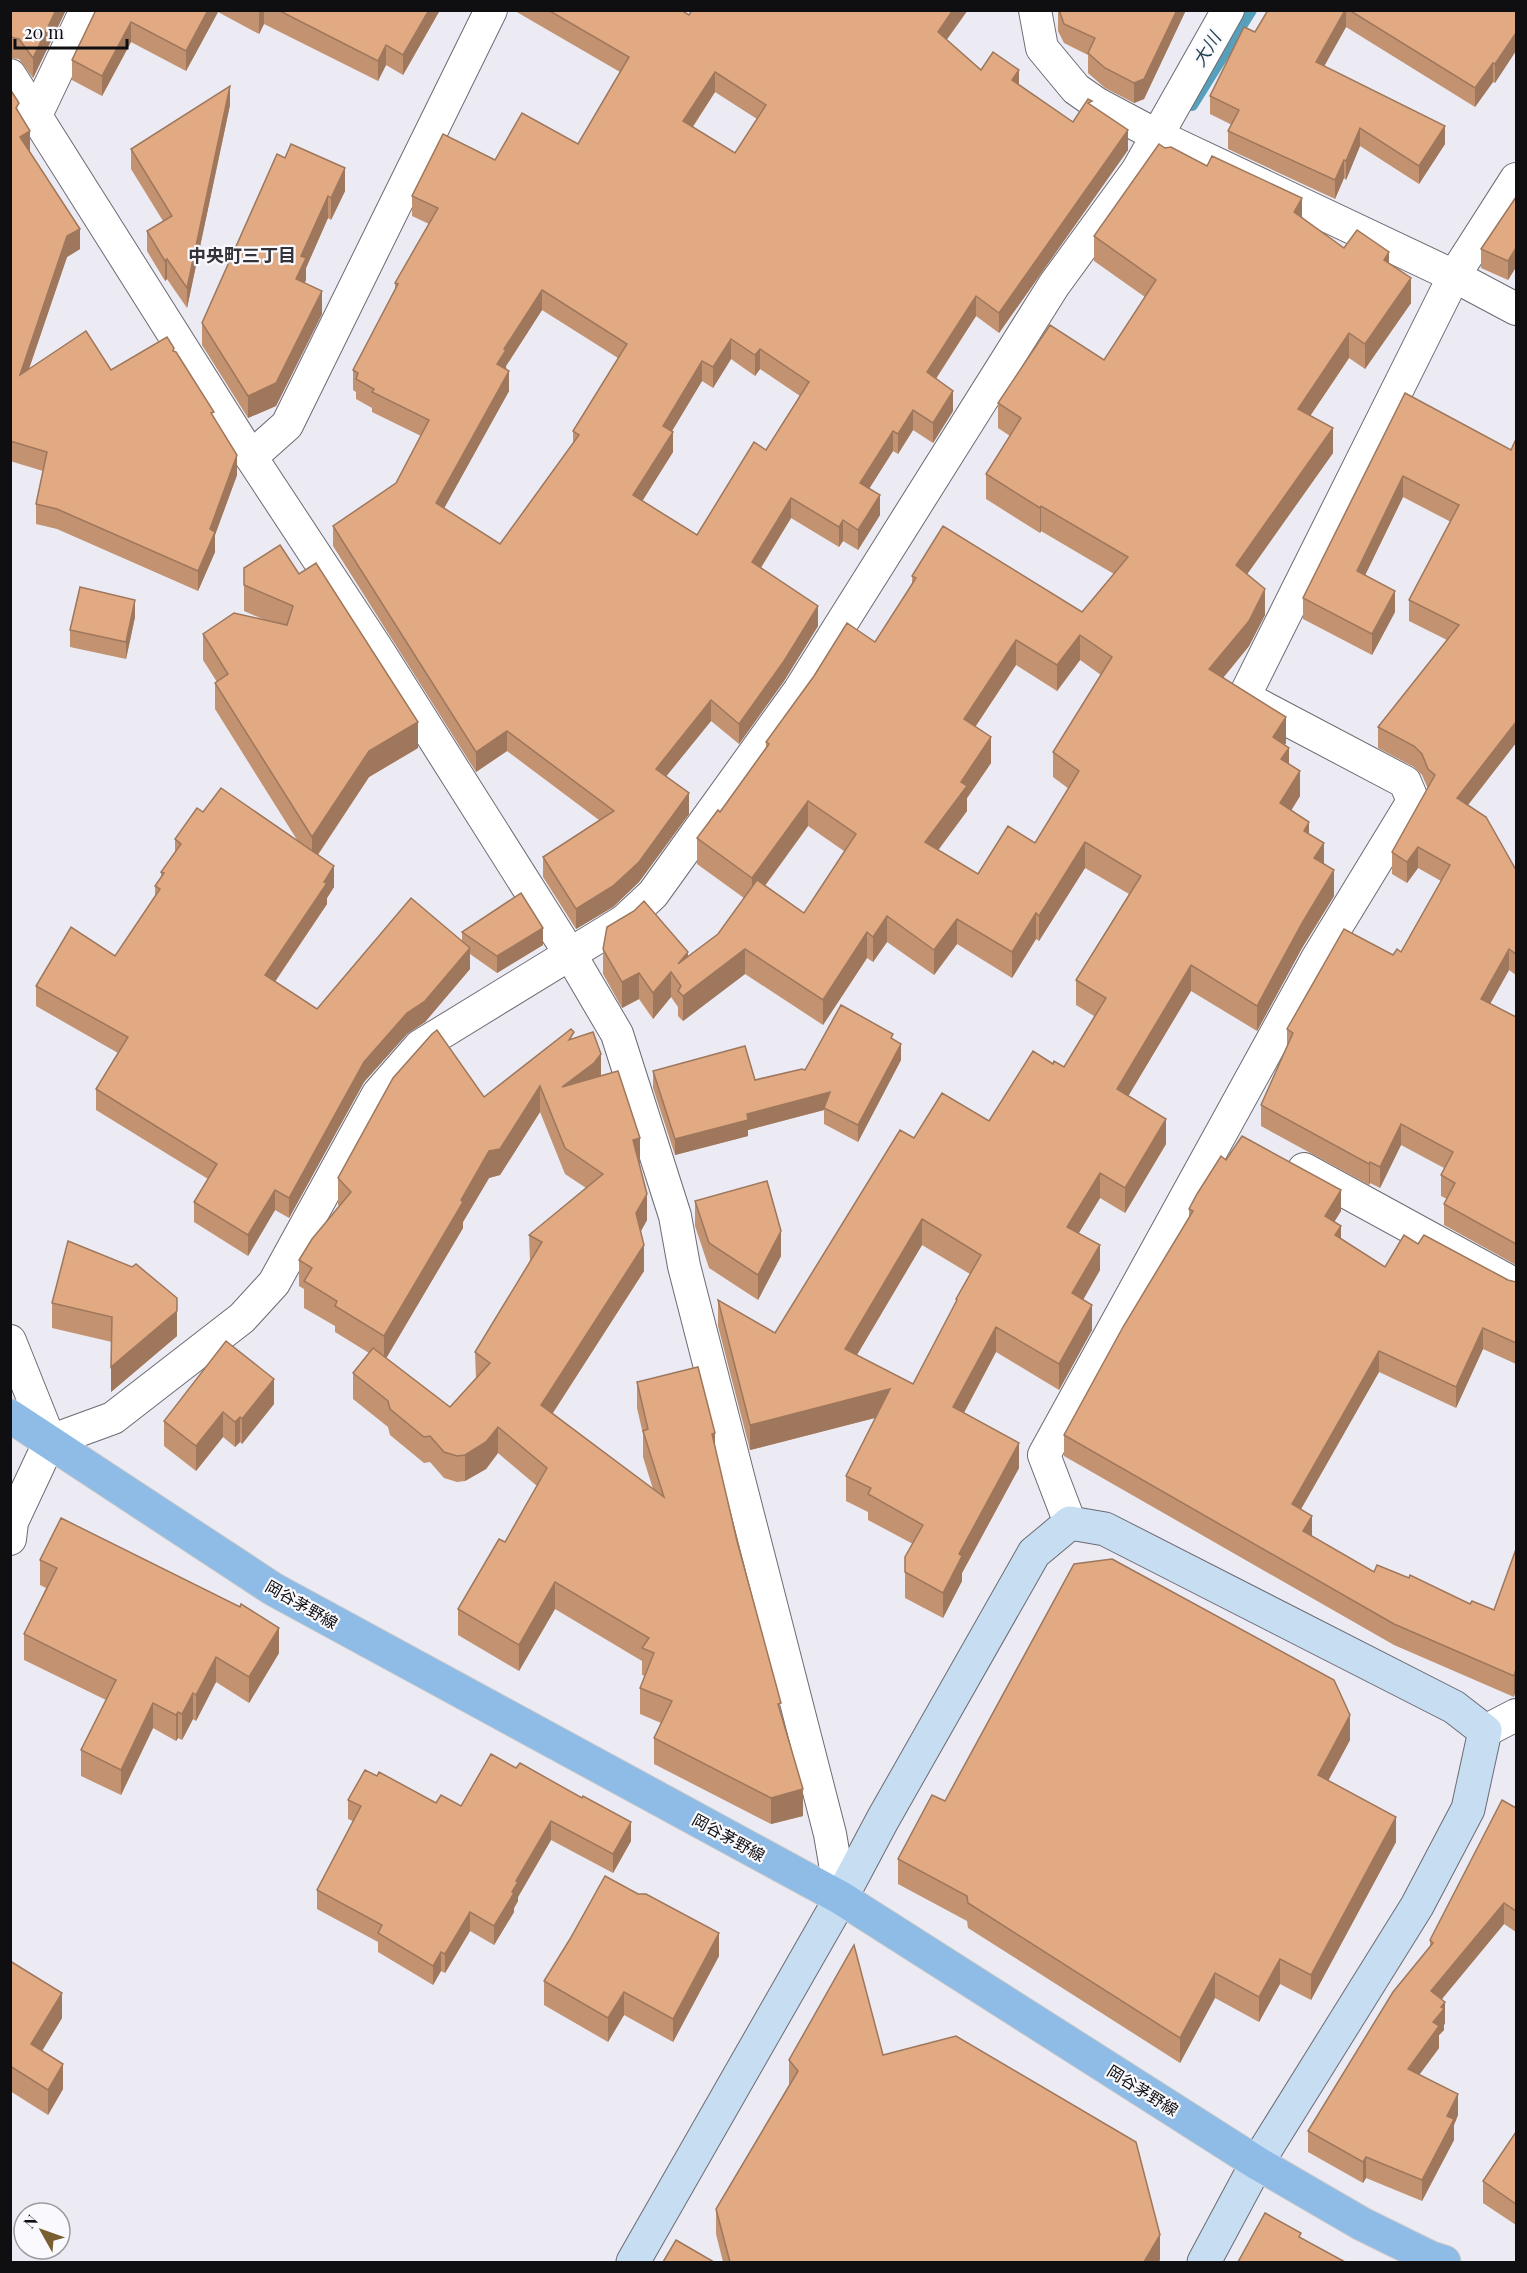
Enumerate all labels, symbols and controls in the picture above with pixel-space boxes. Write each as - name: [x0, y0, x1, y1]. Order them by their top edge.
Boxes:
- scale bar: [15, 12, 128, 50]
- text: 20 m: [24, 20, 64, 44]
- water label: 大川: [1186, 26, 1227, 71]
- district label: 中央町三丁目: [188, 243, 296, 267]
- street label: 岡谷茅野線: [262, 1575, 342, 1633]
- street label: 岡谷茅野線: [689, 1808, 769, 1866]
- street label: 岡谷茅野線: [1104, 2060, 1182, 2120]
- north arrow: [12, 2201, 72, 2261]
- text: N: [18, 2210, 42, 2232]

